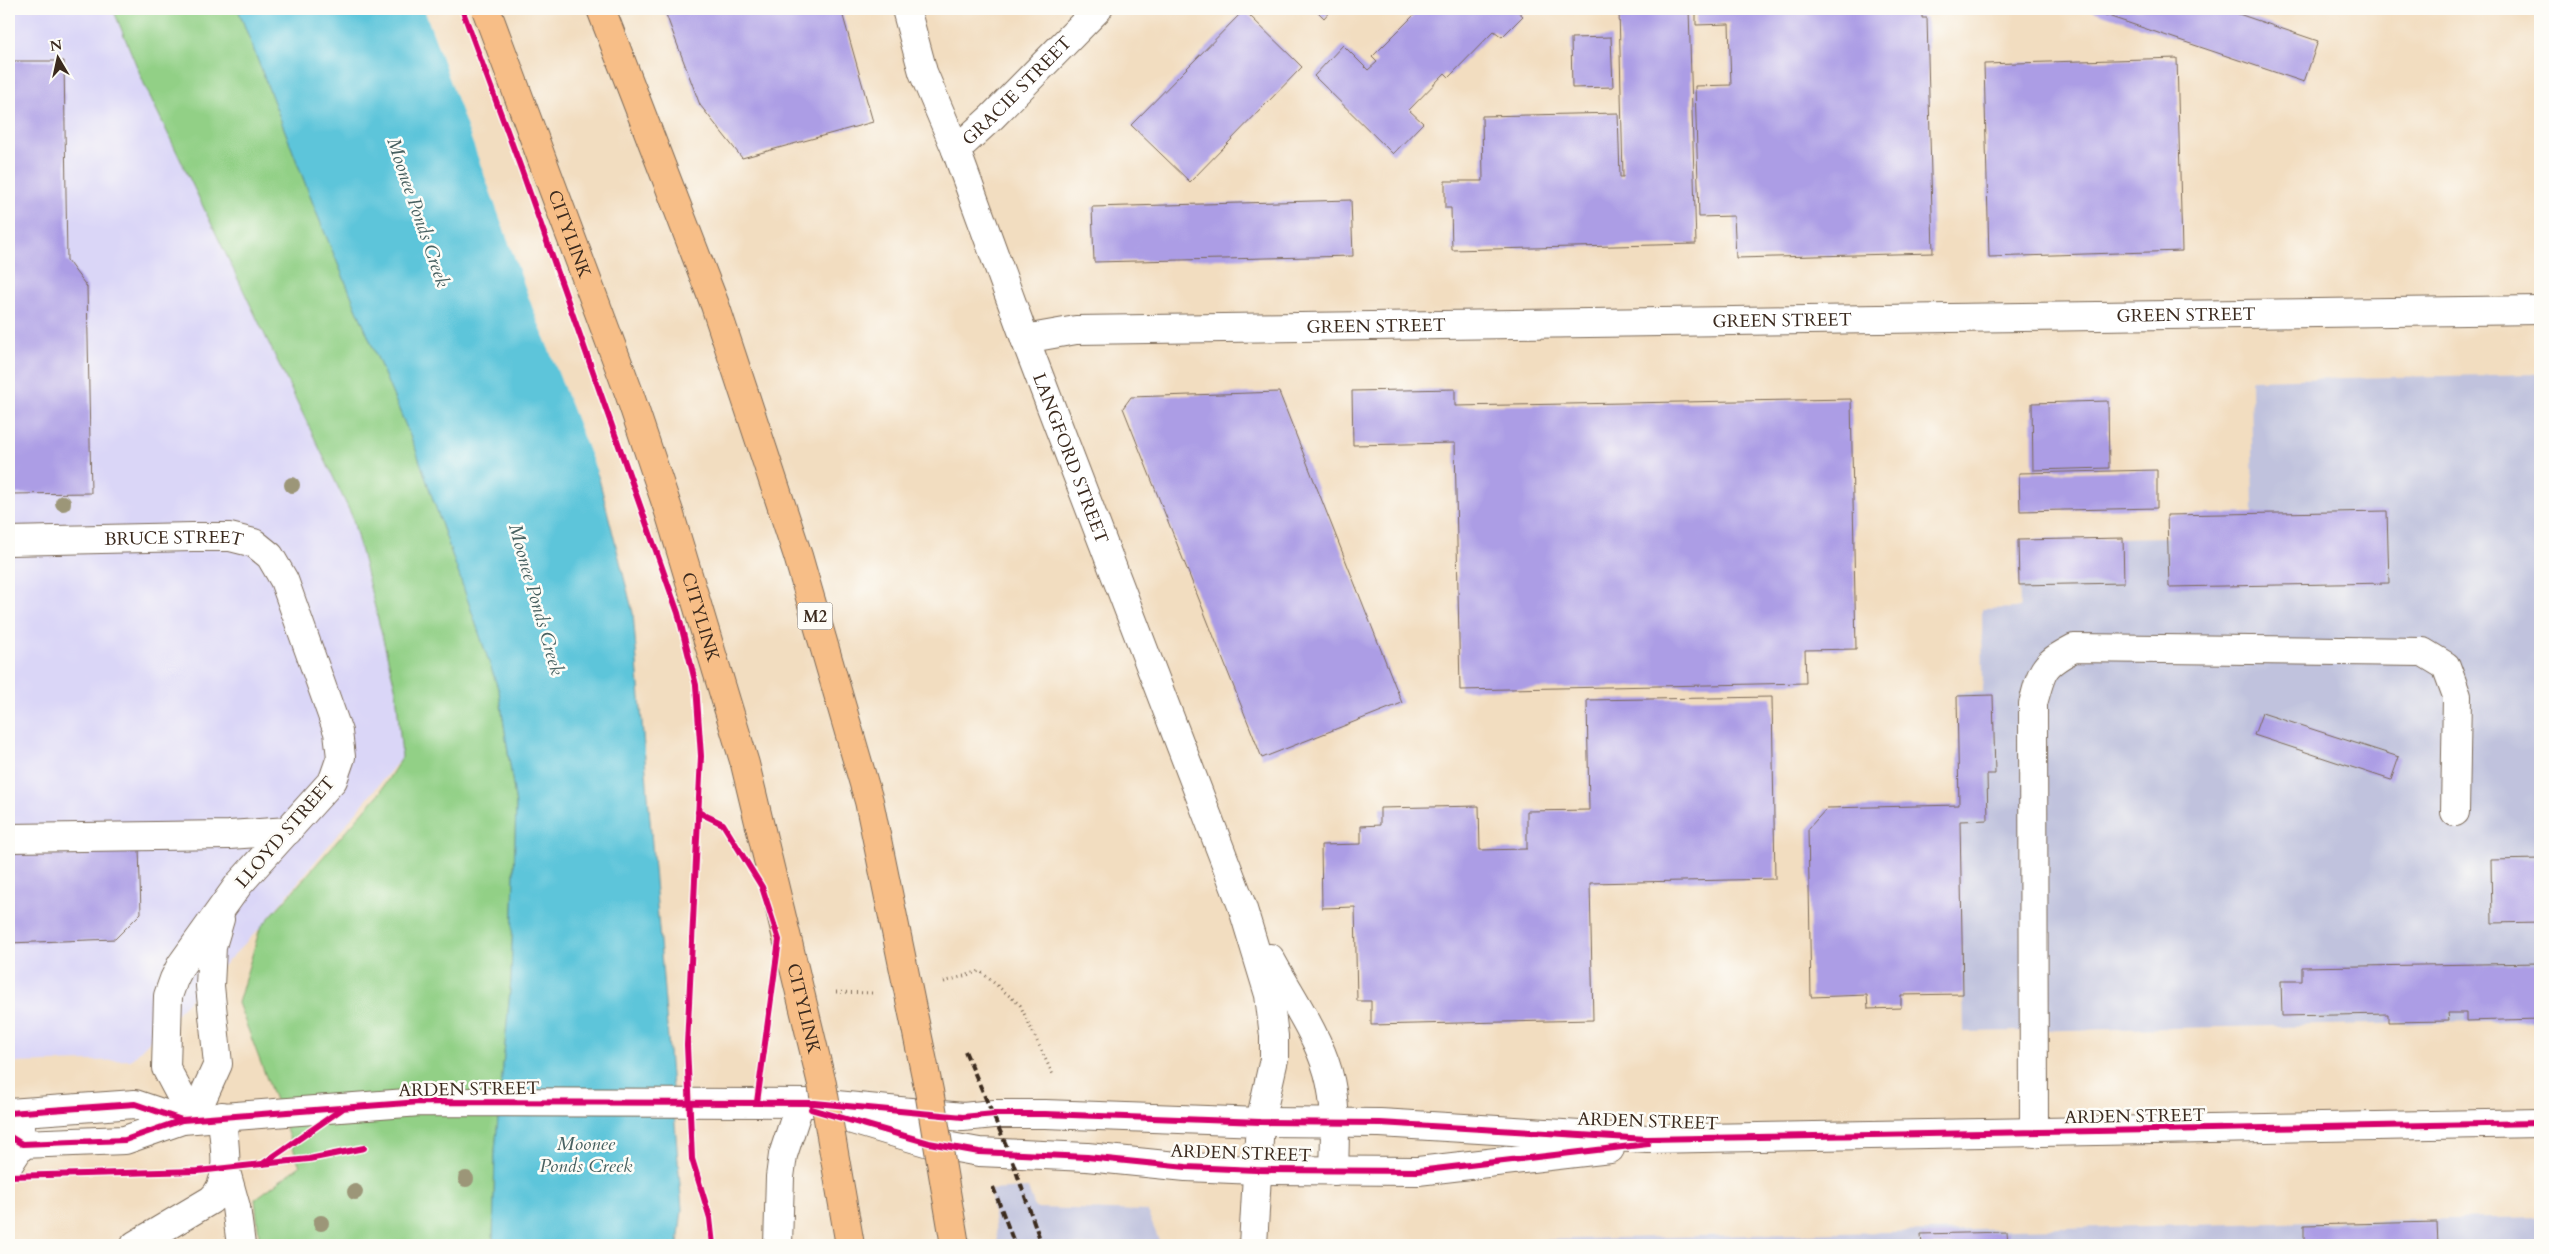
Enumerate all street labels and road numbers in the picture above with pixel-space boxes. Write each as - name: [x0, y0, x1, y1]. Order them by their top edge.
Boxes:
- street label: GRACIE STREET: [957, 31, 1078, 151]
- street label: CITYLINK: [541, 186, 597, 282]
- street label: GREEN STREET: [2116, 302, 2256, 329]
- street label: GREEN STREET: [1712, 307, 1852, 334]
- street label: GREEN STREET: [1306, 313, 1446, 340]
- street label: LANGFORD STREET: [1026, 369, 1114, 548]
- street label: BRUCE STREET: [104, 525, 246, 553]
- street label: CITYLINK: [675, 569, 726, 666]
- road number: M2: [798, 602, 832, 630]
- street label: LLOYD STREET: [230, 771, 341, 893]
- street label: CITYLINK: [780, 961, 826, 1057]
- street label: ARDEN STREET: [398, 1076, 540, 1103]
- street label: ARDEN STREET: [2064, 1103, 2206, 1130]
- street label: ARDEN STREET: [1577, 1107, 1719, 1136]
- street label: ARDEN STREET: [1170, 1139, 1312, 1168]

